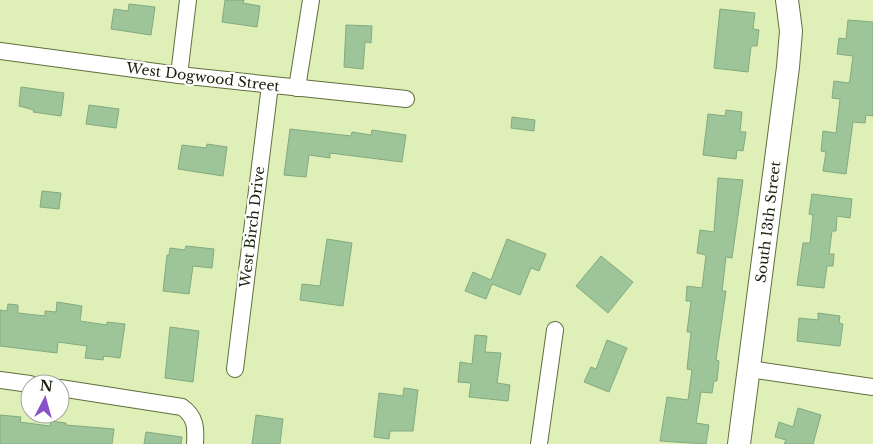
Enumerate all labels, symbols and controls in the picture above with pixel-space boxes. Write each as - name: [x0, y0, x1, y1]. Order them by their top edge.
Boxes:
- street label: West Dogwood Street: [124, 59, 282, 95]
- street label: South 13th Street: [752, 159, 784, 284]
- street label: West Birch Drive: [235, 165, 268, 290]
- north arrow: [20, 374, 70, 424]
- text: N: [39, 376, 54, 396]

